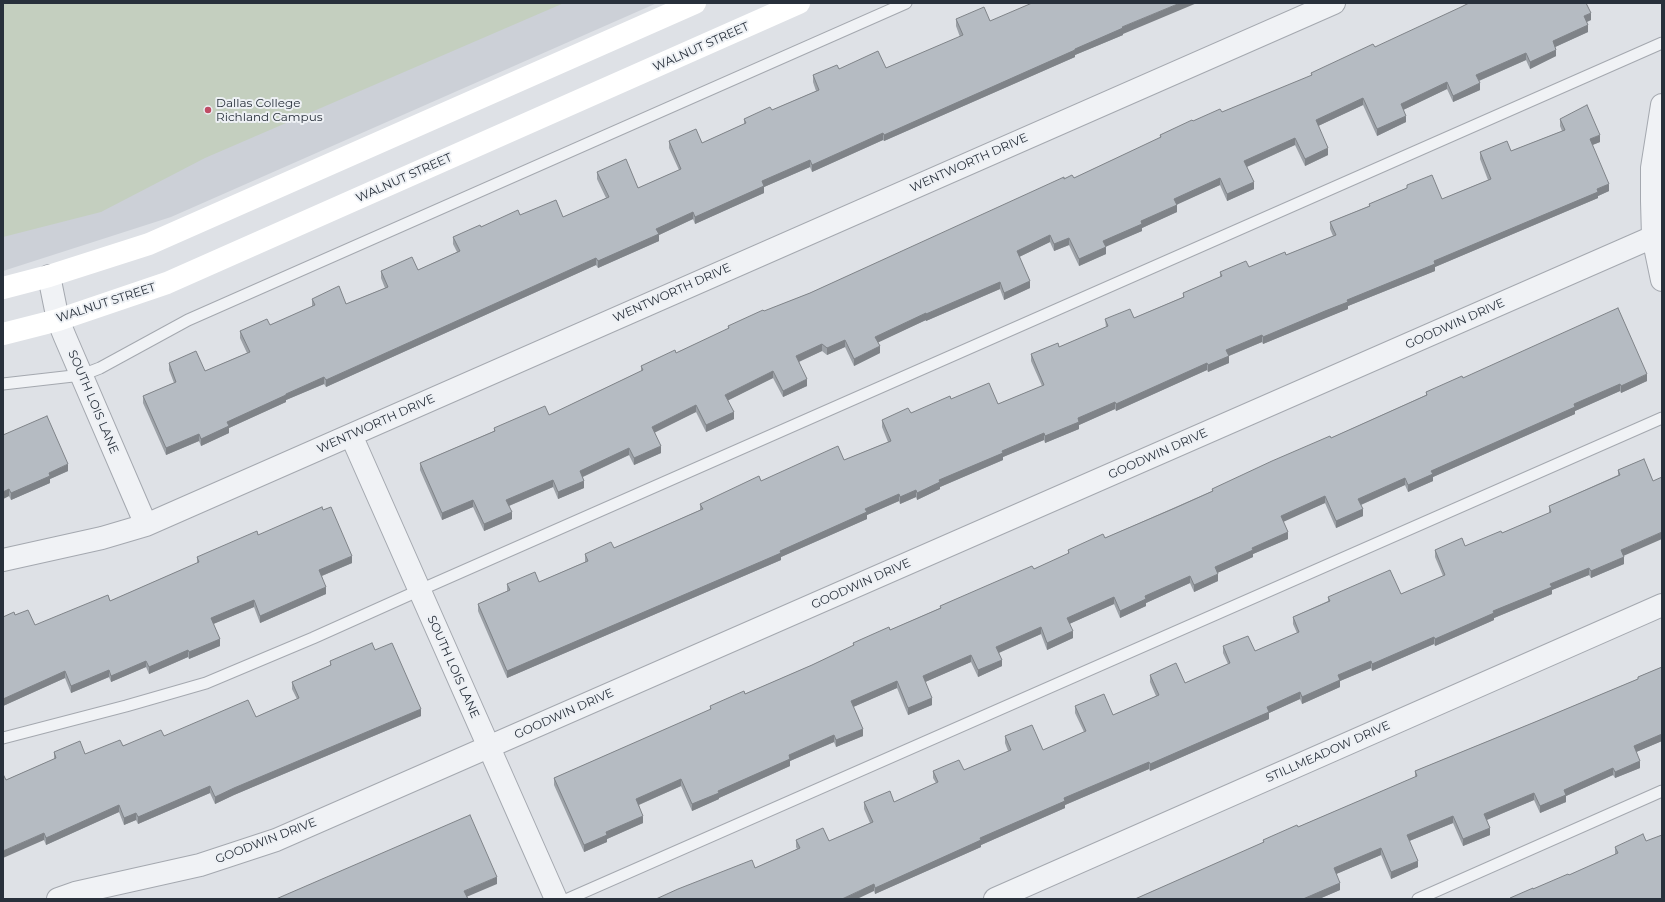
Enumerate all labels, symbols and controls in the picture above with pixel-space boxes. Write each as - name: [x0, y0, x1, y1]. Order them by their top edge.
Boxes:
- street label: WALNUT STREET: [651, 19, 751, 75]
- place label: Dallas College Richland Campus: [216, 96, 323, 124]
- marker: Dallas College Richland Campus: [203, 105, 213, 115]
- street label: WENTWORTH DRIVE: [908, 130, 1030, 196]
- street label: WALNUT STREET: [354, 150, 454, 206]
- street label: WENTWORTH DRIVE: [611, 260, 733, 326]
- street label: WALNUT STREET: [55, 280, 157, 326]
- street label: GOODWIN DRIVE: [1403, 296, 1507, 352]
- street label: SOUTH LOIS LANE: [65, 348, 121, 456]
- street label: WENTWORTH DRIVE: [315, 391, 437, 457]
- street label: GOODWIN DRIVE: [1106, 426, 1210, 482]
- street label: GOODWIN DRIVE: [809, 556, 913, 612]
- street label: SOUTH LOIS LANE: [424, 613, 482, 721]
- street label: GOODWIN DRIVE: [512, 686, 616, 742]
- street label: STILLMEADOW DRIVE: [1264, 718, 1392, 786]
- street label: GOODWIN DRIVE: [213, 815, 319, 867]

